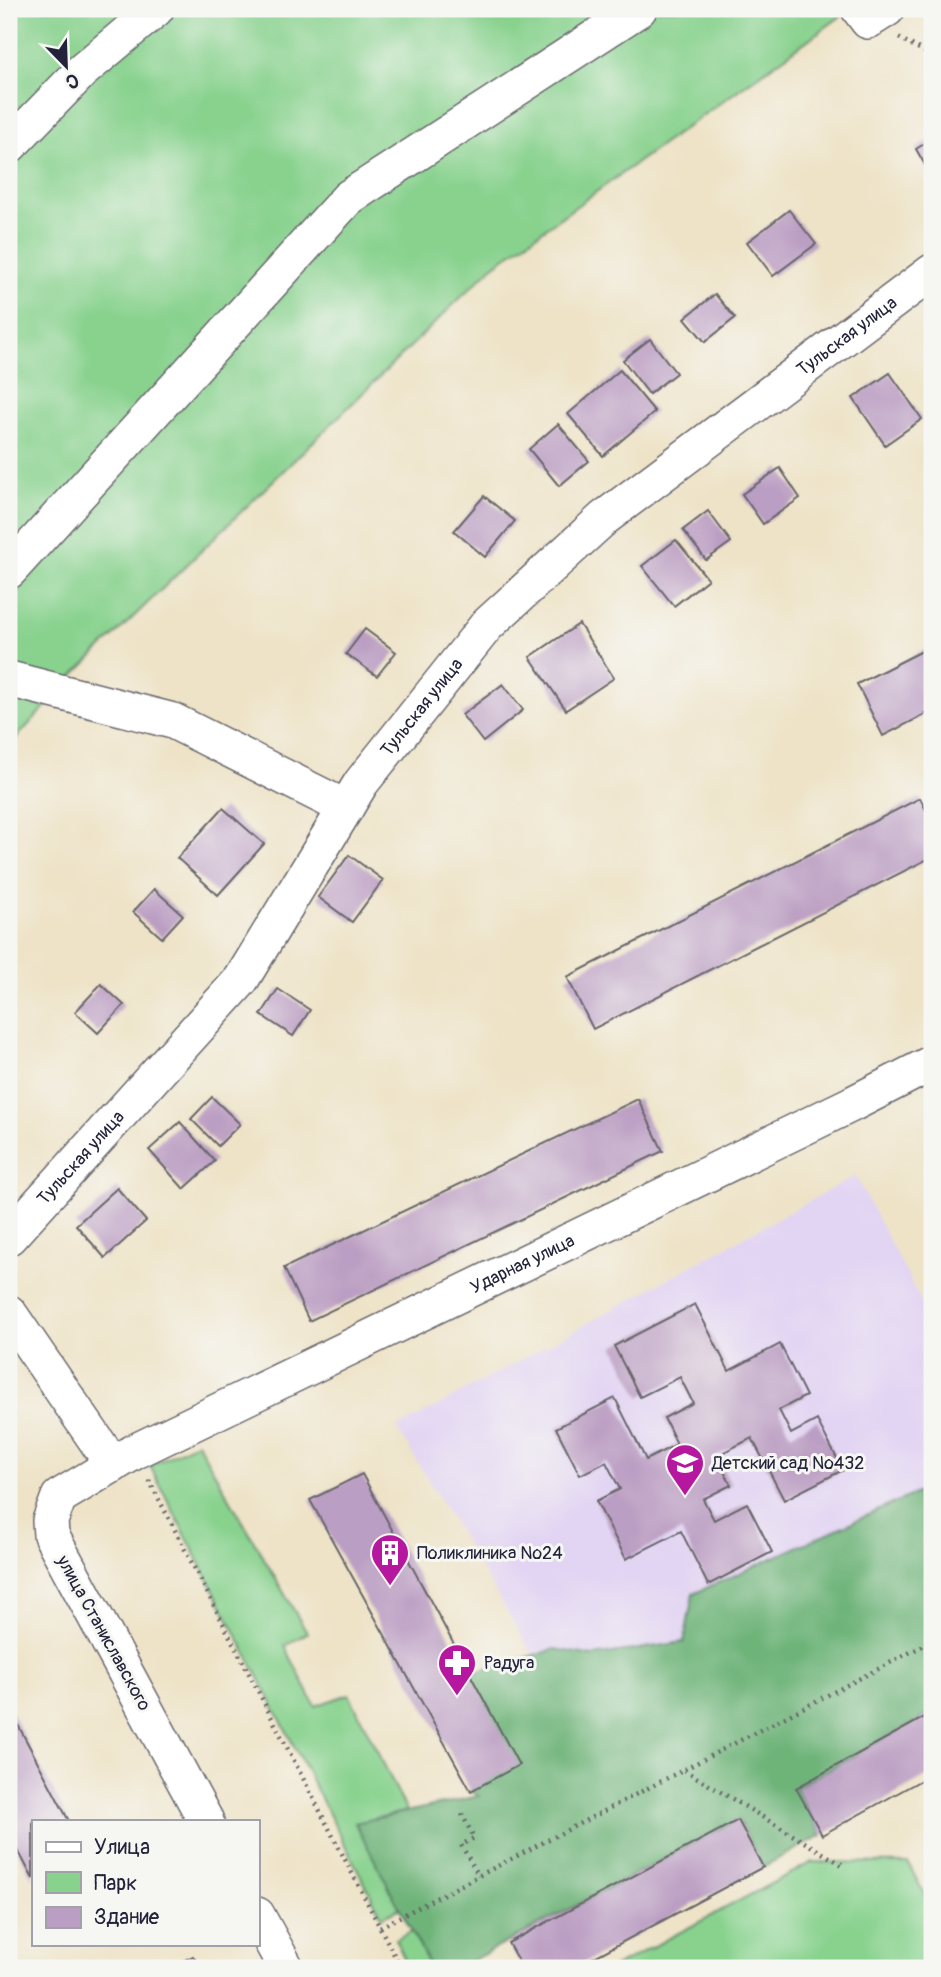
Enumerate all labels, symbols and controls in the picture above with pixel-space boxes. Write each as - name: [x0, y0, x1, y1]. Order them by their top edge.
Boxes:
- north arrow: [32, 32, 102, 102]
- text: С: [62, 67, 82, 94]
- street label: Тульская улица: [792, 291, 902, 381]
- street label: Тульская улица: [376, 654, 468, 761]
- street label: Тульская улица: [33, 1106, 130, 1210]
- street label: Ударная улица: [467, 1229, 578, 1299]
- school or university icon: Детский сад №432: [664, 1442, 706, 1497]
- place label: Детский сад №432: [711, 1452, 864, 1475]
- building icon: Поликлиника №24: [369, 1532, 411, 1587]
- place label: Поликлиника №24: [417, 1542, 563, 1565]
- street label: улица Станиславского: [51, 1551, 156, 1715]
- pharmacy icon: Радуга: [436, 1642, 478, 1697]
- place label: Радуга: [484, 1652, 534, 1675]
- legend: [32, 1820, 259, 1946]
- text: Улица: [94, 1834, 150, 1861]
- text: Парк: [94, 1870, 137, 1897]
- text: Здание: [94, 1904, 160, 1931]

